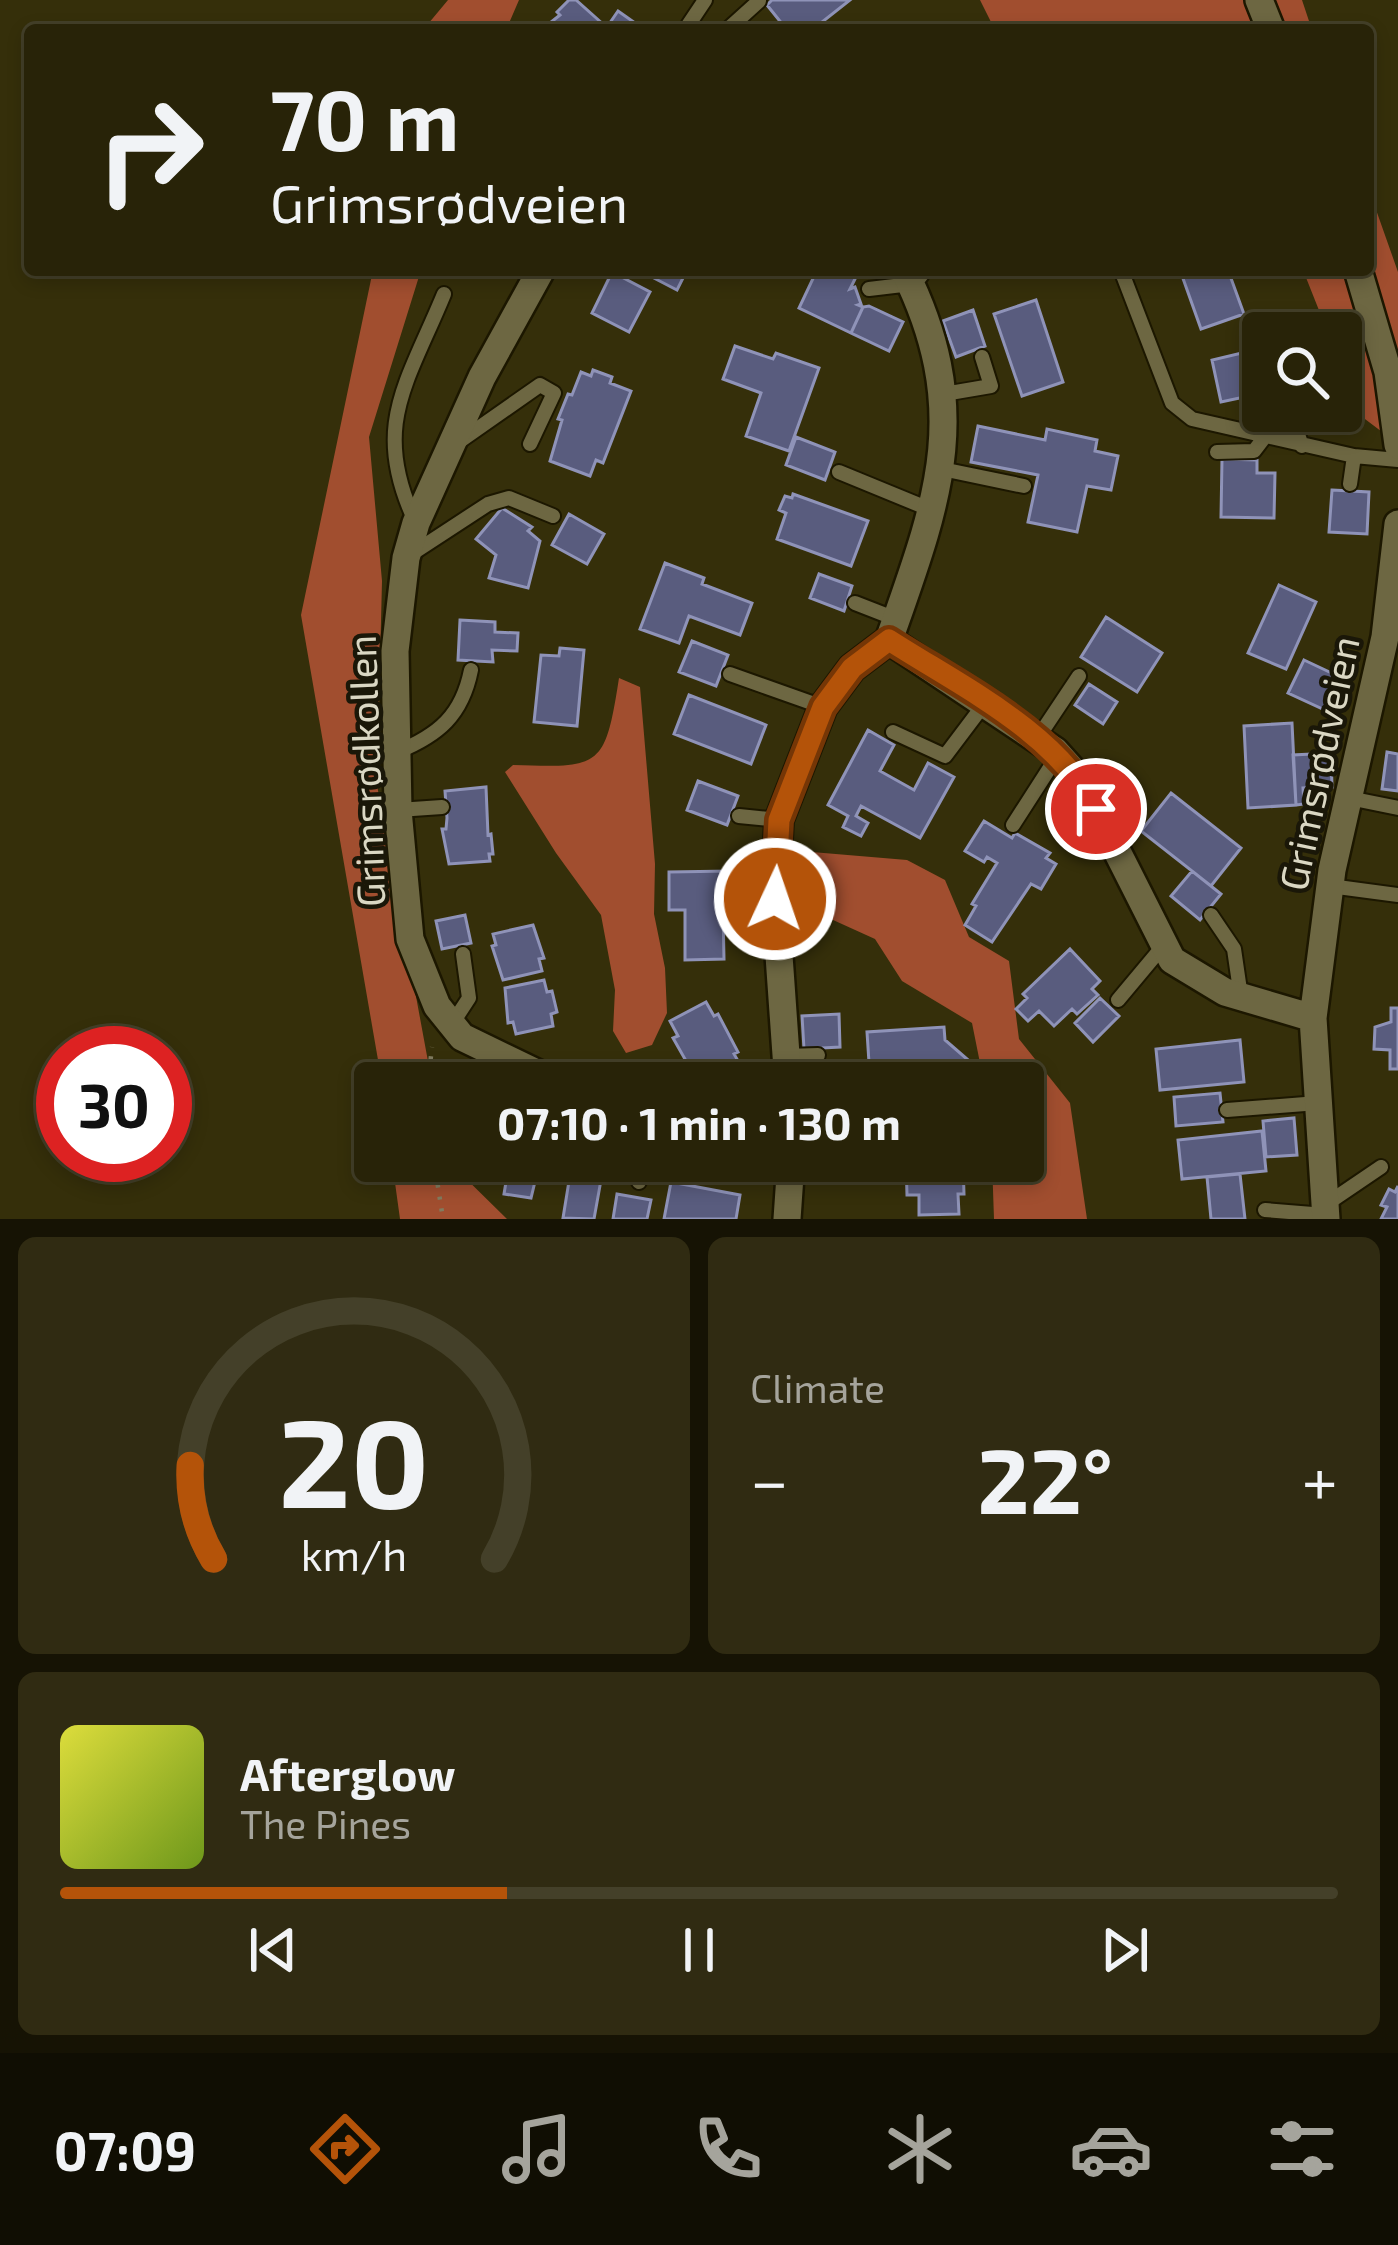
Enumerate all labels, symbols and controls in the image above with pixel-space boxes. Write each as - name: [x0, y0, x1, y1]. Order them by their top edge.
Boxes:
- text: 70 m: [270, 67, 460, 168]
- icon: right: [72, 72, 228, 228]
- text: Grimsrødveien: [270, 169, 628, 234]
- map controls: [1242, 312, 1362, 432]
- button: search: [1242, 312, 1362, 432]
- street label: Grimsrødveien: [1268, 632, 1368, 894]
- street label: Grimsrødkollen: [337, 634, 393, 908]
- pin: [1045, 758, 1147, 860]
- icon: arrive: [1063, 776, 1129, 842]
- position arrow: [712, 836, 838, 962]
- speed limit sign: 30: [36, 1026, 192, 1182]
- text: 07:10 · 1 min · 130 m: [497, 1095, 901, 1149]
- text: Climate: [750, 1364, 885, 1411]
- text: 20: [278, 1383, 430, 1533]
- text: 22°: [977, 1424, 1113, 1532]
- text: −: [750, 1439, 789, 1518]
- text: +: [1302, 1439, 1338, 1518]
- text: km/h: [301, 1527, 407, 1579]
- text: Afterglow: [240, 1746, 456, 1800]
- text: The Pines: [240, 1800, 411, 1847]
- icon: previous: [240, 1917, 306, 1983]
- icon: pause: [666, 1917, 732, 1983]
- icon: next: [1092, 1917, 1158, 1983]
- icon: directions: [303, 2107, 387, 2191]
- icon: music: [495, 2107, 579, 2191]
- icon: phone: [686, 2107, 770, 2191]
- icon: climate: [878, 2107, 962, 2191]
- icon: car: [1069, 2107, 1153, 2191]
- icon: filters: [1260, 2107, 1344, 2191]
- text: 07:09: [54, 2117, 196, 2182]

